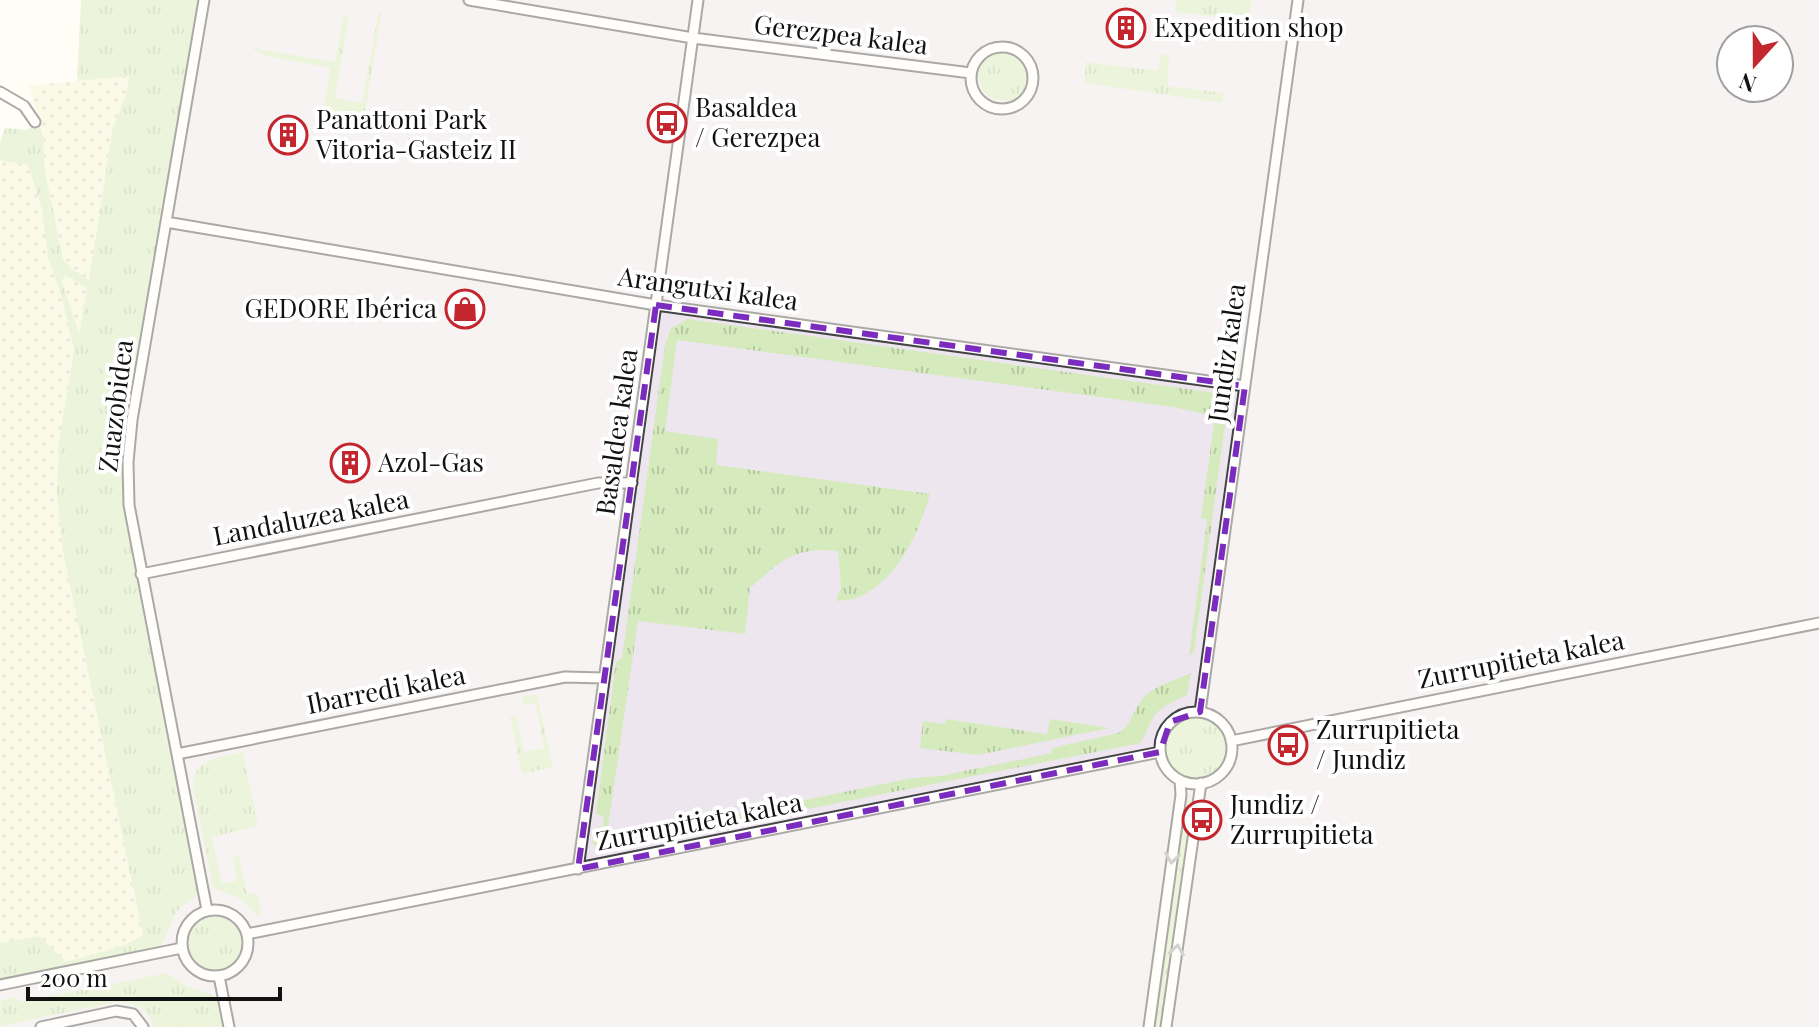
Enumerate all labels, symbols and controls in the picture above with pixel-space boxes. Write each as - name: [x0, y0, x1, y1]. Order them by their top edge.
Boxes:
- street label: Gerezpea kalea: [752, 5, 930, 62]
- building icon: Expedition shop: [1105, 7, 1147, 49]
- place label: Expedition shop: [1154, 9, 1344, 44]
- north arrow: [1715, 24, 1795, 104]
- text: N: [1735, 67, 1760, 100]
- place label: Basaldea / Gerezpea: [695, 89, 820, 154]
- place label: Panattoni Park Vitoria-Gasteiz II: [315, 101, 517, 166]
- bus stop icon: Basaldea / Gerezpea: [646, 102, 688, 144]
- building icon: Panattoni Park Vitoria-Gasteiz II: [267, 114, 309, 156]
- street label: Arangutxi kalea: [615, 257, 800, 317]
- street label: Jundiz kalea: [1198, 281, 1253, 425]
- shop icon: GEDORE Ibérica: [444, 288, 486, 330]
- place label: GEDORE Ibérica: [244, 290, 437, 325]
- street label: Zuazobidea: [89, 337, 140, 474]
- street label: Basaldea kalea: [587, 346, 645, 517]
- building icon: Azol-Gas: [329, 442, 371, 484]
- place label: Azol-Gas: [377, 444, 484, 479]
- street label: Landaluzea kalea: [210, 480, 412, 553]
- street label: Zurrupitieta kalea: [1415, 621, 1627, 696]
- street label: Ibarredi kalea: [303, 656, 468, 721]
- place label: Zurrupitieta / Jundiz: [1316, 711, 1460, 776]
- bus stop icon: Zurrupitieta / Jundiz: [1267, 724, 1309, 766]
- street label: Zurrupitieta kalea: [593, 783, 805, 858]
- place label: Jundiz / Zurrupitieta: [1229, 786, 1374, 851]
- bus stop icon: Jundiz / Zurrupitieta: [1181, 799, 1223, 841]
- one-way arrow: [1164, 851, 1181, 864]
- one-way arrow: [1168, 943, 1185, 957]
- scale bar: [28, 951, 280, 1001]
- text: 200 m: [40, 961, 108, 993]

